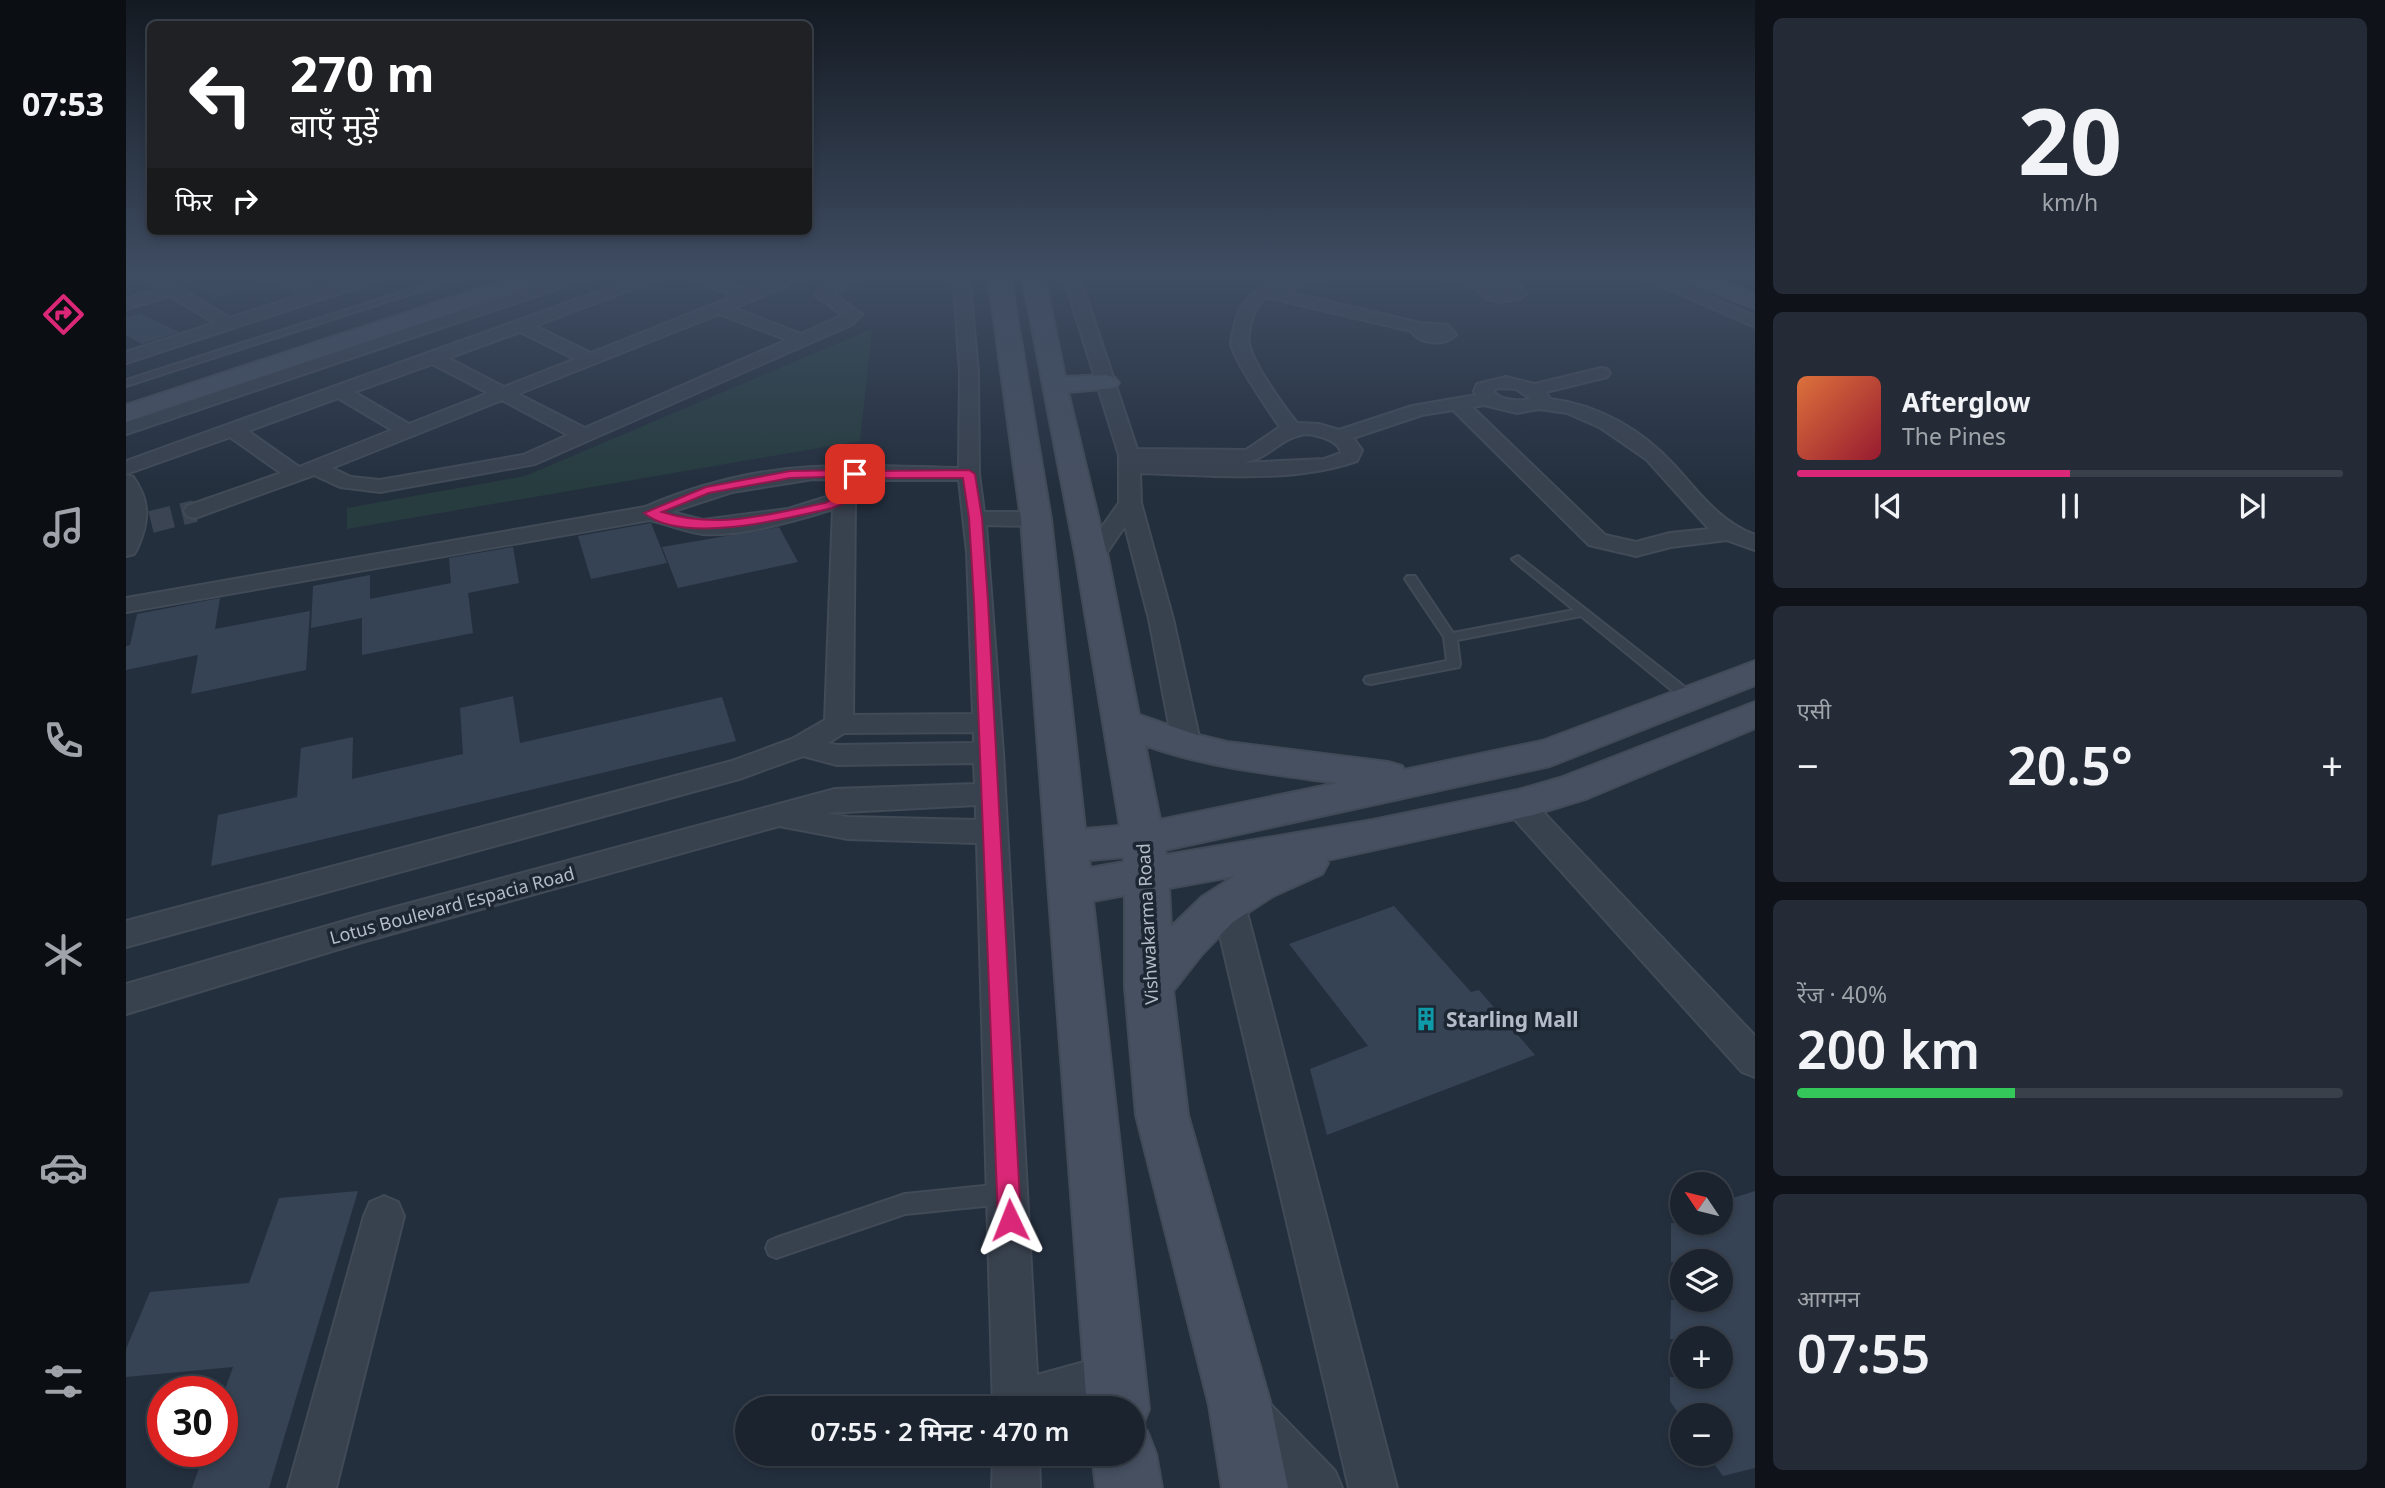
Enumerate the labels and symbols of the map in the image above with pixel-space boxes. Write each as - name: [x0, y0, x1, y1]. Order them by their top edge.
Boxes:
- pin: [825, 444, 885, 504]
- street label: Vishwakarma Road: [1131, 843, 1163, 1005]
- street label: Lotus Boulevard Espacia Road: [327, 861, 577, 949]
- building icon: Starling Mall: [1412, 1005, 1440, 1033]
- place label: Starling Mall: [1446, 1005, 1578, 1033]
- north arrow: [1670, 1172, 1732, 1236]
- position arrow: [973, 1183, 1047, 1257]
- speed limit sign: 30: [147, 1376, 238, 1467]

